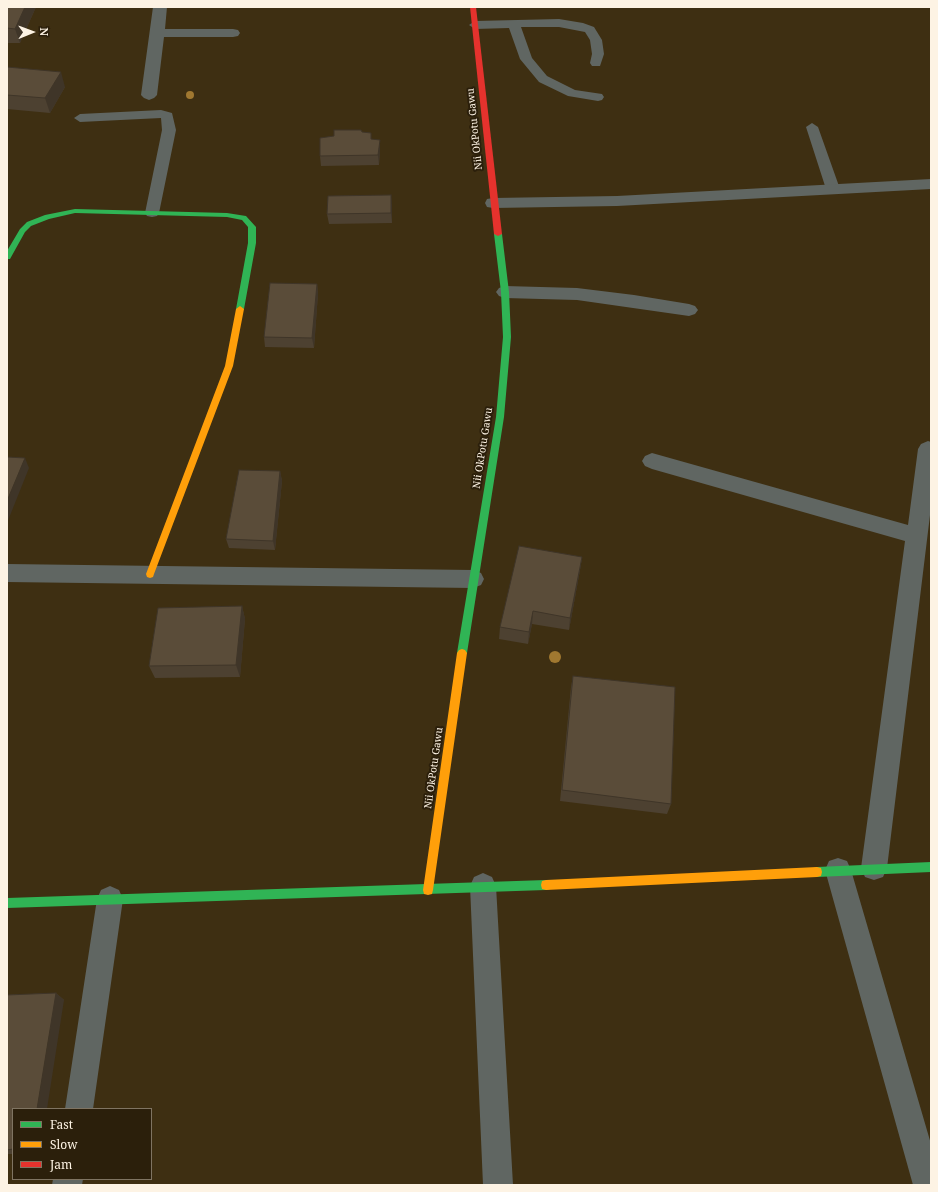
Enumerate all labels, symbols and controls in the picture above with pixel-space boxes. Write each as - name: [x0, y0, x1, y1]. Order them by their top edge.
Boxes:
- north arrow: [12, 12, 52, 52]
- text: N: [37, 27, 52, 36]
- street label: Nii OkPotu Gawu: [465, 88, 485, 170]
- street label: Nii OkPotu Gawu: [471, 407, 495, 489]
- street label: Nii OkPotu Gawu: [422, 727, 446, 809]
- legend: [12, 1108, 152, 1180]
- text: Fast: [50, 1116, 73, 1133]
- text: Slow: [50, 1136, 78, 1153]
- text: Jam: [50, 1156, 72, 1173]

